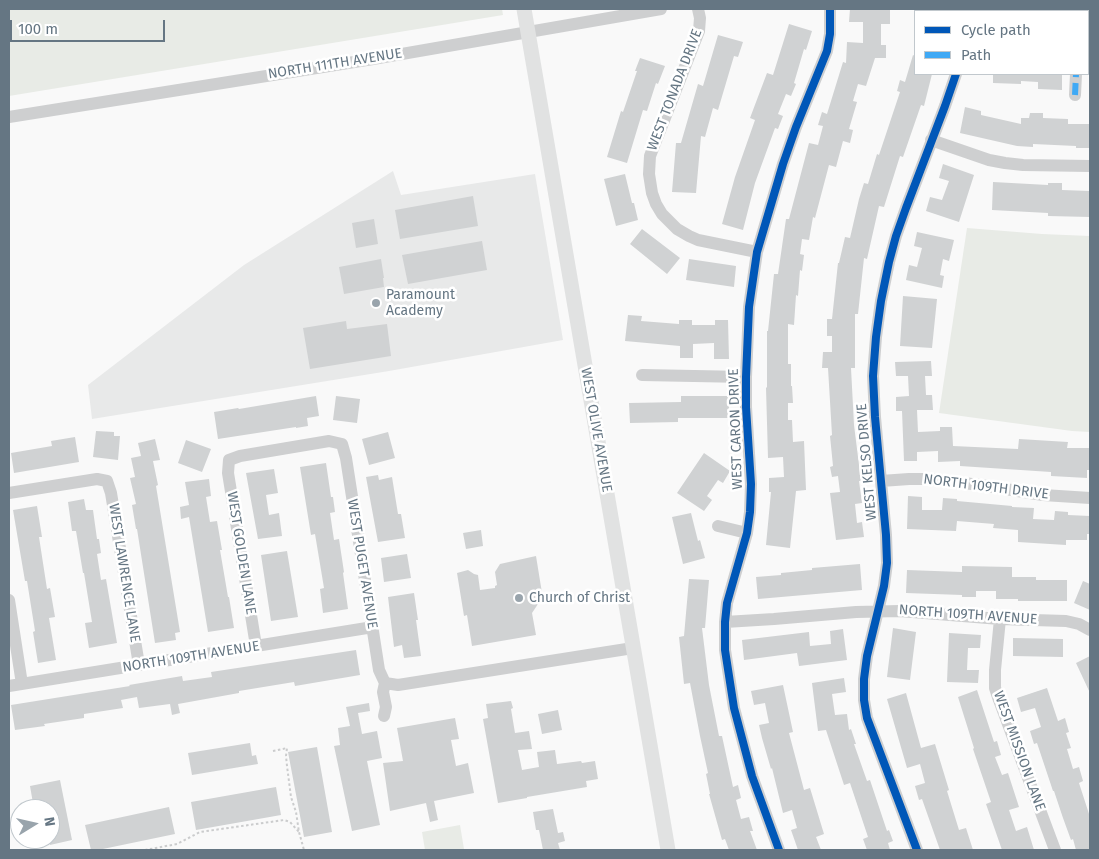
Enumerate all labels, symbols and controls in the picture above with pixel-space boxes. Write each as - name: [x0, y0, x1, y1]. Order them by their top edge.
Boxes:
- scale bar: [12, 10, 168, 42]
- legend: [914, 10, 1089, 75]
- text: 100 m: [18, 20, 58, 38]
- text: Cycle path: [961, 21, 1031, 39]
- street label: WEST TONADA DRIVE: [644, 27, 706, 153]
- street label: NORTH 111TH AVENUE: [267, 45, 403, 83]
- text: Path: [961, 46, 991, 64]
- place label: Paramount Academy: [386, 287, 455, 320]
- marker: Paramount Academy: [370, 297, 382, 309]
- street label: WEST OLIVE AVENUE: [577, 366, 615, 494]
- street label: WEST CARON DRIVE: [725, 368, 747, 490]
- street label: WEST KELSO DRIVE: [854, 403, 880, 521]
- street label: NORTH 109TH DRIVE: [922, 471, 1050, 503]
- street label: WEST GOLDEN LANE: [223, 490, 259, 616]
- street label: WEST PUGET AVENUE: [343, 498, 381, 630]
- street label: WEST LAWRENCE LANE: [105, 502, 143, 644]
- place label: Church of Christ: [529, 590, 630, 606]
- marker: Church of Christ: [513, 592, 525, 604]
- street label: NORTH 109TH AVENUE: [898, 602, 1038, 628]
- street label: NORTH 109TH AVENUE: [121, 638, 261, 676]
- street label: WEST MISSION LANE: [989, 689, 1049, 813]
- north arrow: [10, 799, 60, 849]
- text: N: [40, 816, 58, 828]

